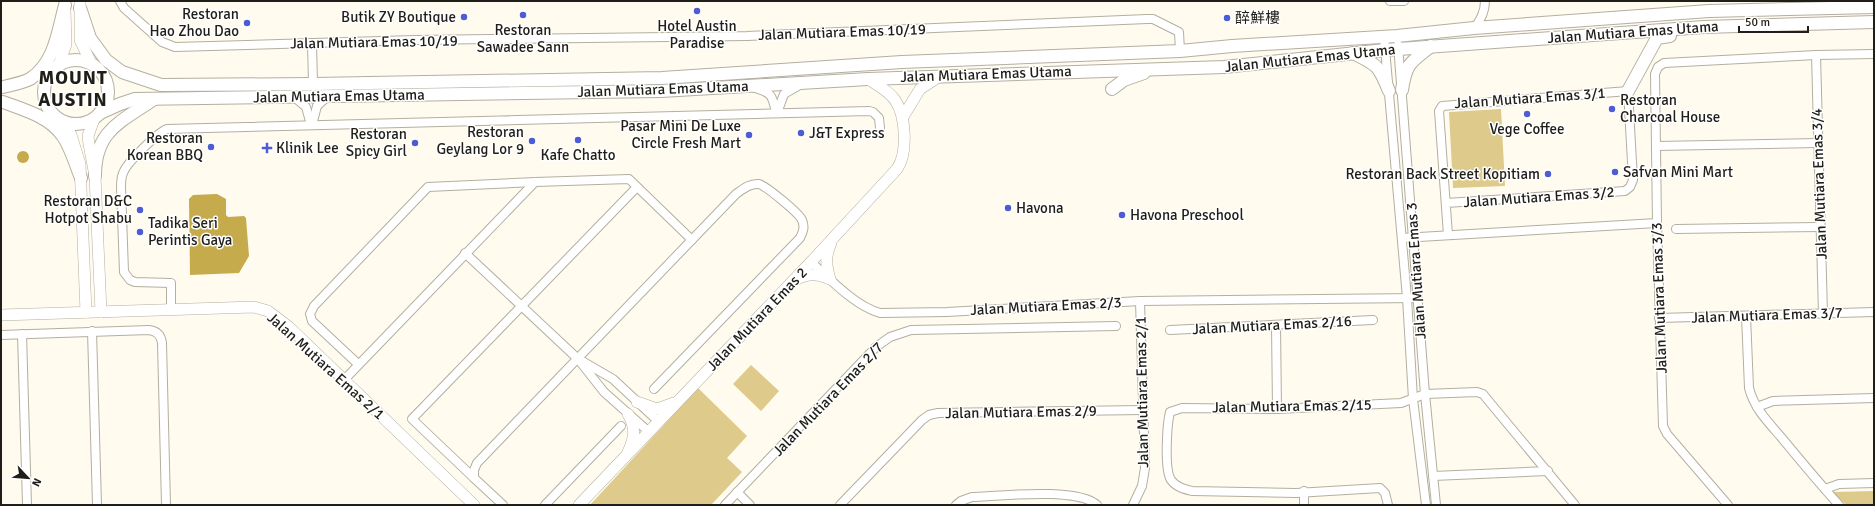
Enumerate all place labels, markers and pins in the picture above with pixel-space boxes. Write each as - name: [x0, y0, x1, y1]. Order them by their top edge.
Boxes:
- place label: Restoran Hao Zhou Dao: [149, 5, 239, 40]
- marker: Hotel Austin Paradise: [692, 6, 702, 16]
- place label: Butik ZY Boutique: [341, 8, 456, 26]
- place label: 醉鮮樓: [1235, 9, 1280, 27]
- marker: Restoran Sawadee Sann: [518, 10, 528, 20]
- marker: Butik ZY Boutique: [459, 12, 469, 22]
- marker: 醉鮮樓: [1222, 13, 1232, 23]
- place label: Hotel Austin Paradise: [657, 17, 737, 52]
- marker: Restoran Hao Zhou Dao: [242, 18, 252, 28]
- place label: Restoran Sawadee Sann: [477, 21, 569, 56]
- place label: Restoran Charcoal House: [1620, 91, 1720, 126]
- marker: Restoran Charcoal House: [1607, 104, 1617, 114]
- marker: Vege Coffee: [1522, 109, 1532, 119]
- place label: Pasar Mini De Luxe Circle Fresh Mart: [620, 117, 741, 152]
- place label: Vege Coffee: [1489, 120, 1565, 138]
- place label: Restoran Geylang Lor 9: [436, 123, 524, 158]
- place label: J&T Express: [809, 124, 885, 142]
- place label: Restoran Spicy Girl: [346, 125, 407, 160]
- marker: J&T Express: [796, 128, 806, 138]
- place label: Restoran Korean BBQ: [127, 129, 203, 164]
- marker: Pasar Mini De Luxe Circle Fresh Mart: [744, 130, 754, 140]
- marker: Kafe Chatto: [573, 135, 583, 145]
- marker: Restoran Geylang Lor 9: [527, 136, 537, 146]
- marker: Restoran Spicy Girl: [410, 138, 420, 148]
- place label: Klinik Lee: [276, 139, 339, 157]
- marker: Restoran Korean BBQ: [206, 142, 216, 152]
- marker: Klinik Lee: [261, 142, 273, 154]
- place label: Kafe Chatto: [540, 146, 616, 164]
- place label: Safvan Mini Mart: [1623, 163, 1733, 181]
- place label: Restoran Back Street Kopitiam: [1345, 165, 1540, 183]
- marker: Safvan Mini Mart: [1610, 167, 1620, 177]
- marker: Restoran Back Street Kopitiam: [1543, 169, 1553, 179]
- place label: Restoran D&C Hotpot Shabu: [44, 192, 132, 227]
- place label: Havona: [1016, 199, 1064, 217]
- marker: Havona: [1003, 203, 1013, 213]
- marker: Restoran D&C Hotpot Shabu: [135, 205, 145, 215]
- place label: Havona Preschool: [1130, 206, 1244, 224]
- marker: Havona Preschool: [1117, 210, 1127, 220]
- place label: Tadika Seri Perintis Gaya: [148, 214, 232, 249]
- marker: Tadika Seri Perintis Gaya: [135, 227, 145, 237]

